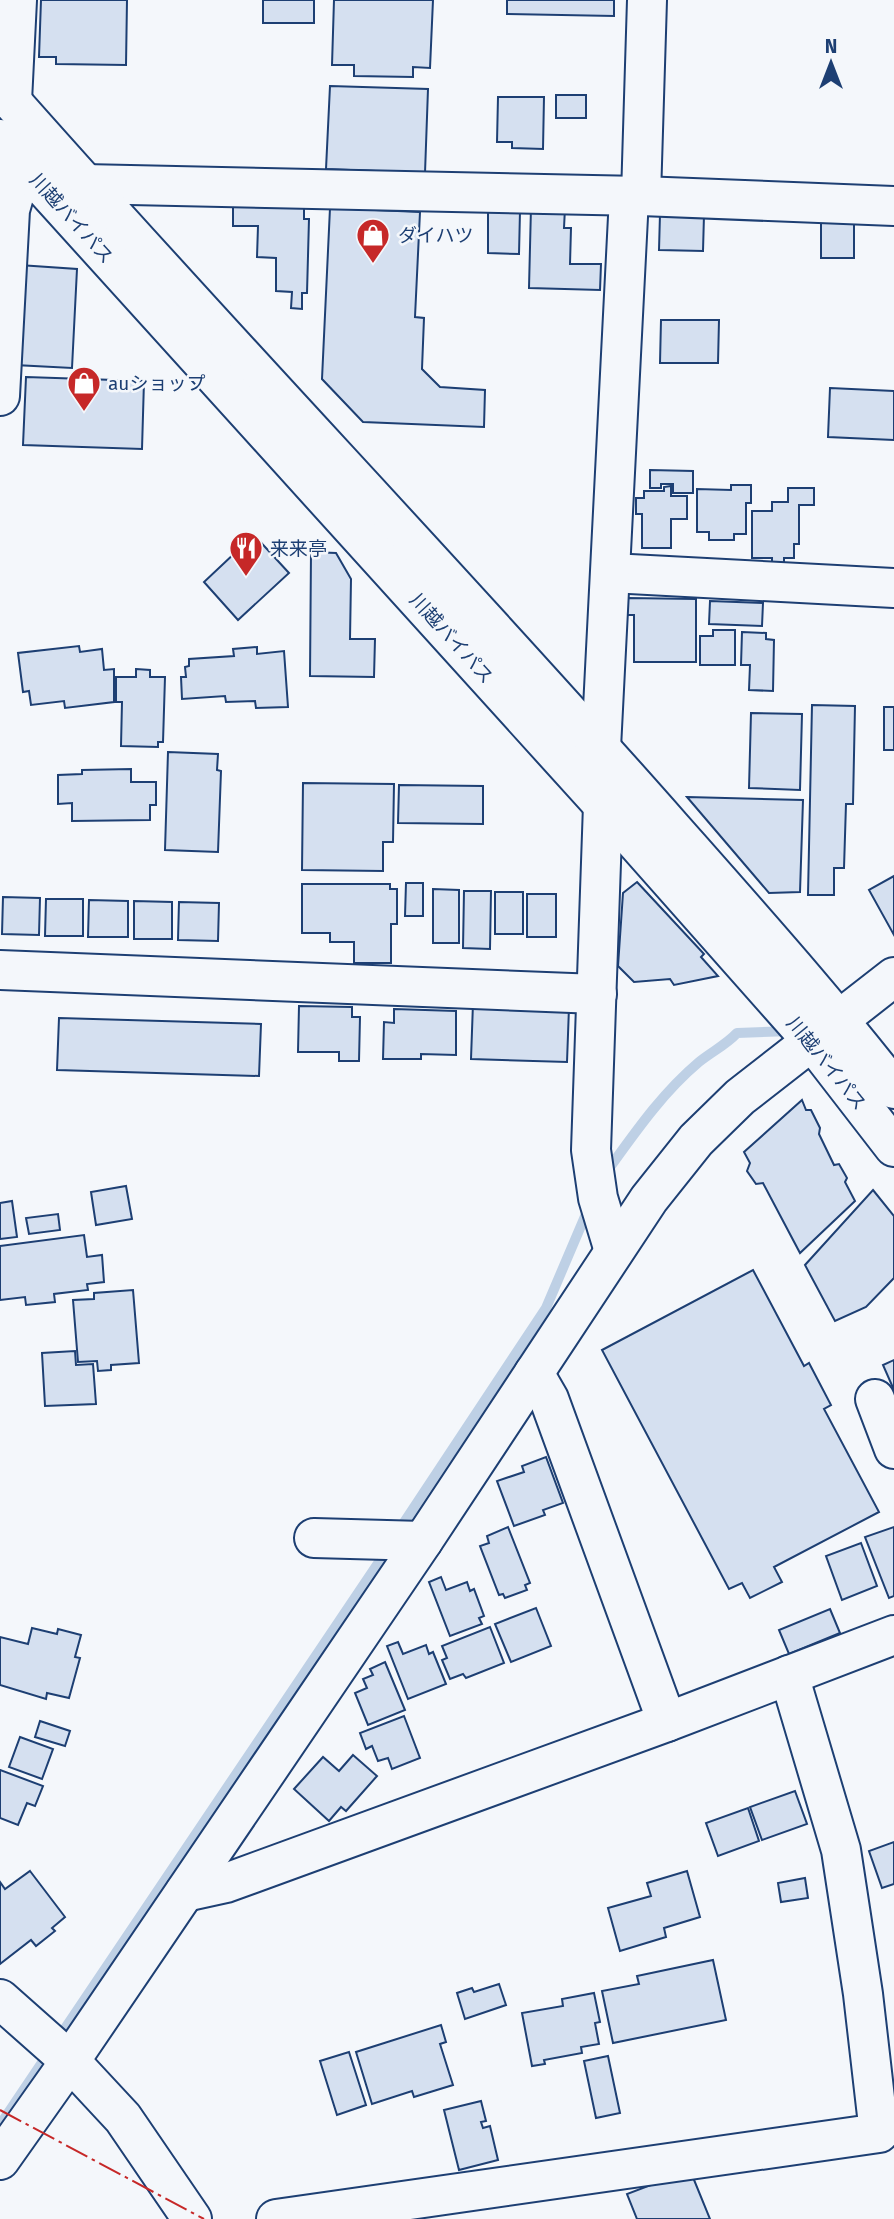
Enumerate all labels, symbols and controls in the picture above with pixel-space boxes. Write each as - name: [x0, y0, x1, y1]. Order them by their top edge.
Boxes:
- north arrow: [796, 28, 866, 98]
- text: N: [825, 35, 837, 58]
- street label: 川越バイパス: [25, 168, 118, 268]
- shop icon: ダイハツ: [354, 216, 392, 265]
- place label: ダイハツ: [398, 224, 474, 247]
- shop icon: auショップ: [65, 364, 103, 413]
- place label: auショップ: [108, 372, 205, 395]
- restaurant icon: 来来亭: [227, 529, 265, 578]
- place label: 来来亭: [270, 537, 327, 560]
- street label: 川越バイパス: [405, 588, 498, 688]
- street label: 川越バイパス: [782, 1012, 871, 1115]

